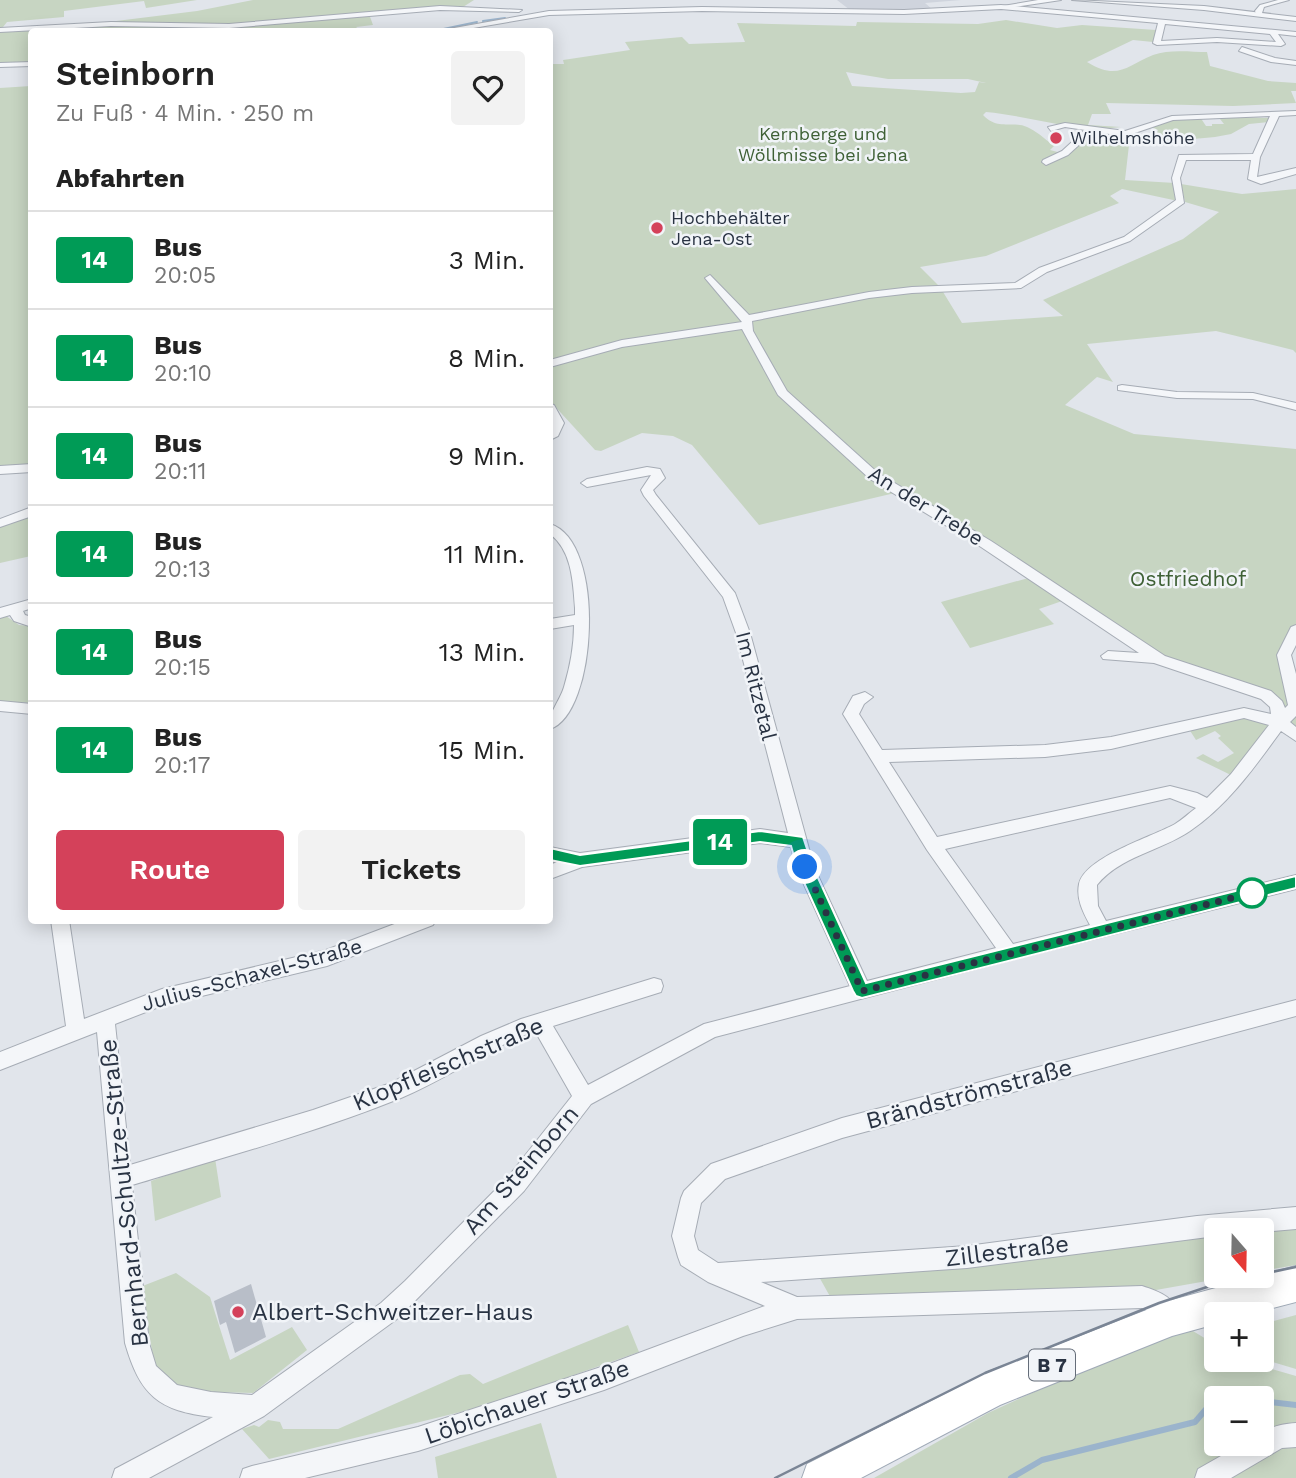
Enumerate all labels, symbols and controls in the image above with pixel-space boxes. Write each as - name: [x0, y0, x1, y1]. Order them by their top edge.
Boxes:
- button: heart: [451, 51, 525, 125]
- text: Steinborn: [56, 54, 215, 93]
- text: Zu Fuß · 4 Min. · 250 m: [56, 100, 314, 127]
- park label: Kernberge und Wöllmisse bei Jena: [738, 123, 908, 165]
- place label: Wilhelmshöhe: [1070, 127, 1195, 148]
- marker: Wilhelmshöhe: [1048, 130, 1064, 146]
- text: Abfahrten: [56, 163, 185, 193]
- place label: Hochbehälter Jena-Ost: [671, 207, 790, 249]
- marker: Hochbehälter Jena-Ost: [649, 220, 665, 236]
- text: Bus: [154, 232, 202, 262]
- text: 3 Min.: [449, 245, 525, 275]
- text: 14: [82, 246, 107, 274]
- text: 20:05: [154, 262, 216, 289]
- text: Bus: [154, 330, 202, 360]
- text: 8 Min.: [448, 343, 525, 373]
- text: 14: [82, 344, 107, 372]
- text: 20:10: [154, 360, 212, 387]
- text: Bus: [154, 428, 202, 458]
- text: 9 Min.: [448, 441, 525, 471]
- text: 14: [82, 442, 107, 470]
- text: 20:11: [154, 458, 206, 485]
- street label: An der Trebe: [864, 460, 988, 551]
- text: Bus: [154, 526, 202, 556]
- text: 11 Min.: [444, 539, 525, 569]
- text: 14: [82, 540, 107, 568]
- text: 20:13: [154, 556, 211, 583]
- park label: Ostfriedhof: [1130, 566, 1246, 591]
- text: Bus: [154, 624, 202, 654]
- street label: Im Ritzetal: [731, 629, 782, 744]
- text: 13 Min.: [439, 637, 525, 667]
- text: 14: [82, 638, 107, 666]
- text: 20:15: [154, 654, 211, 681]
- text: Bus: [154, 722, 202, 752]
- text: 15 Min.: [439, 735, 525, 765]
- text: 14: [82, 736, 107, 764]
- text: 20:17: [154, 752, 210, 779]
- line badge: 14: [688, 819, 752, 865]
- text: 14: [707, 828, 733, 856]
- button: Route: [56, 830, 284, 910]
- button: Tickets: [298, 830, 525, 910]
- your location: [787, 849, 822, 884]
- unlabelled marker: [1237, 878, 1267, 908]
- street label: Julius-Schaxel-Straße: [139, 933, 365, 1016]
- street label: Klopfleischstraße: [348, 1011, 548, 1117]
- street label: Bernhard-Schultze-Straße: [94, 1038, 154, 1348]
- street label: Brändströmstraße: [863, 1053, 1075, 1135]
- street label: Am Steinborn: [457, 1100, 585, 1240]
- north arrow: [1204, 1218, 1274, 1288]
- map controls: [1204, 1218, 1274, 1456]
- street label: Zillestraße: [944, 1230, 1070, 1272]
- place label: Albert-Schweitzer-Haus: [252, 1298, 533, 1326]
- button: +: [1204, 1302, 1274, 1372]
- marker: Albert-Schweitzer-Haus: [230, 1304, 246, 1320]
- road number: B 7: [1029, 1350, 1075, 1380]
- street label: Löbichauer Straße: [421, 1354, 633, 1450]
- button: −: [1204, 1386, 1274, 1456]

